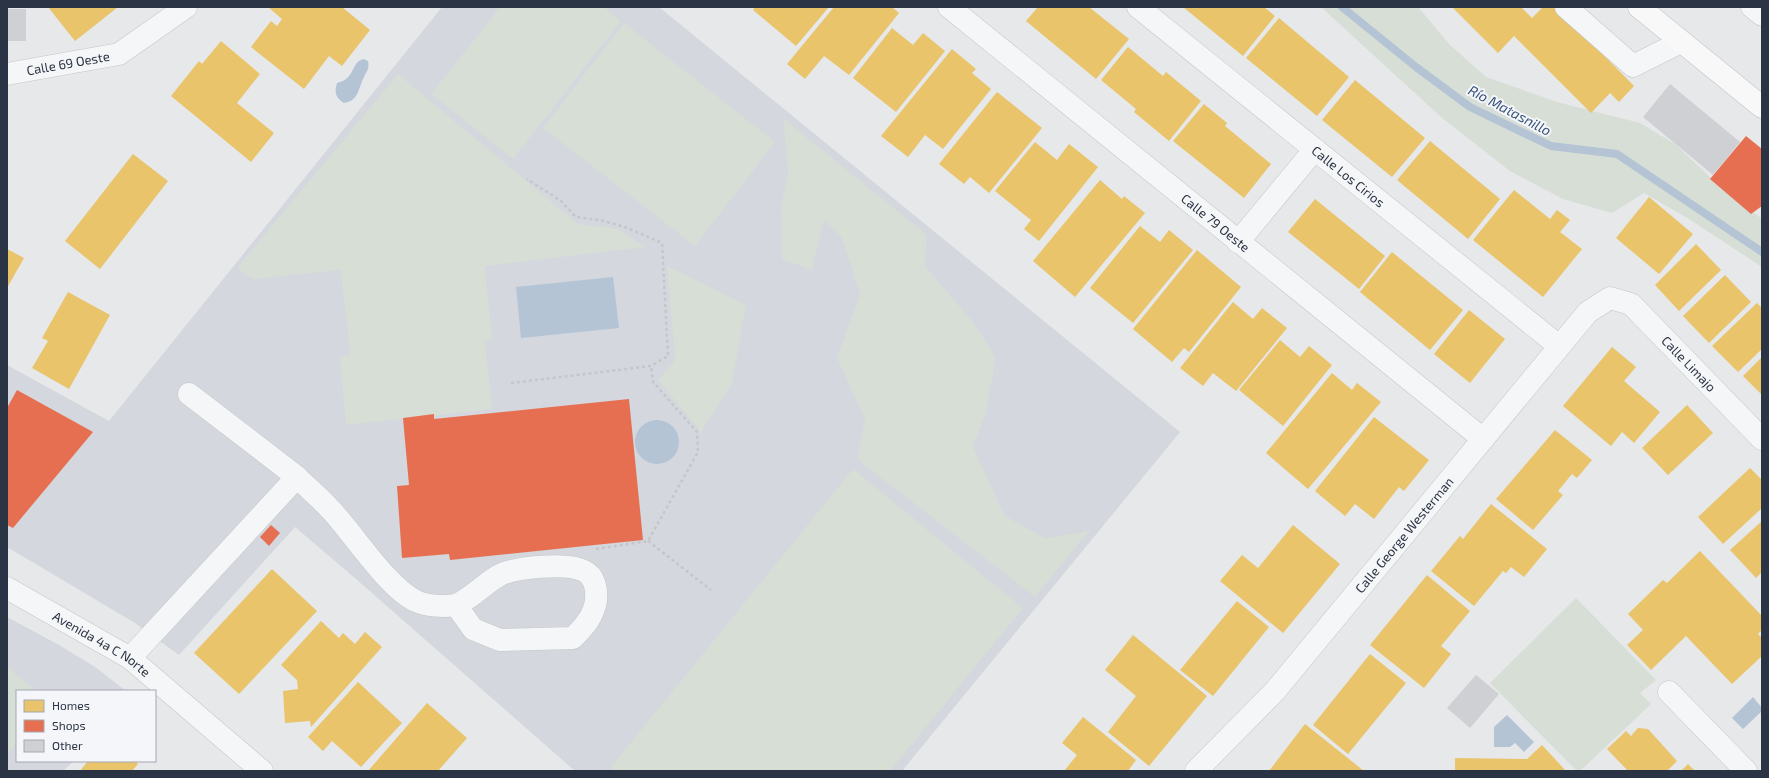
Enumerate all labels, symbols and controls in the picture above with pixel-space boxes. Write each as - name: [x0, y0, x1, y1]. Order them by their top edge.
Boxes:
- street label: Calle 69 Oeste: [25, 48, 111, 78]
- water label: Río Matasnillo: [1466, 81, 1554, 139]
- street label: Calle Los Cirios: [1309, 142, 1388, 210]
- street label: Calle 79 Oeste: [1178, 190, 1253, 255]
- street label: Calle Limajo: [1658, 332, 1719, 395]
- street label: Calle George Westerman: [1351, 474, 1457, 596]
- street label: Avenida 4a C Norte: [50, 608, 154, 680]
- legend: [16, 690, 156, 762]
- text: Homes: [52, 698, 90, 712]
- text: Shops: [52, 718, 86, 732]
- text: Other: [52, 738, 83, 752]

